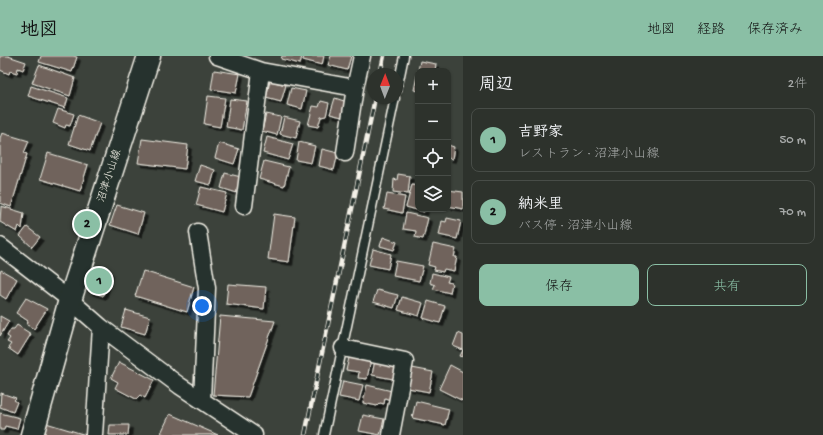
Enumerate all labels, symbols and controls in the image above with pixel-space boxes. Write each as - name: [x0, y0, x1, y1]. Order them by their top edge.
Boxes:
- text: 地図: [20, 20, 58, 43]
- text: 地図: [647, 22, 675, 39]
- text: 経路: [697, 22, 725, 39]
- text: 保存済み: [747, 22, 803, 39]
- north arrow: [367, 68, 403, 104]
- map controls: [415, 68, 451, 212]
- button: +: [415, 68, 451, 104]
- text: 周辺: [479, 76, 513, 96]
- text: 2件: [788, 77, 807, 92]
- button: −: [415, 104, 451, 140]
- text: 吉野家: [518, 124, 563, 142]
- text: 1: [490, 133, 496, 148]
- text: 50 m: [779, 133, 806, 148]
- button: locate: [415, 140, 451, 176]
- text: レストラン · 沼津小山線: [518, 147, 659, 162]
- street label: 沼津小山線: [95, 148, 124, 204]
- button: layers: [415, 176, 451, 212]
- text: 納米里: [518, 196, 563, 214]
- text: 2: [490, 205, 496, 220]
- text: 70 m: [780, 205, 806, 220]
- pin: 2: [74, 209, 100, 239]
- text: バス停 · 沼津小山線: [518, 219, 632, 234]
- button: 保存: [479, 264, 639, 306]
- button: 共有: [647, 264, 807, 306]
- pin: 1: [86, 266, 112, 296]
- your location: [192, 296, 212, 316]

